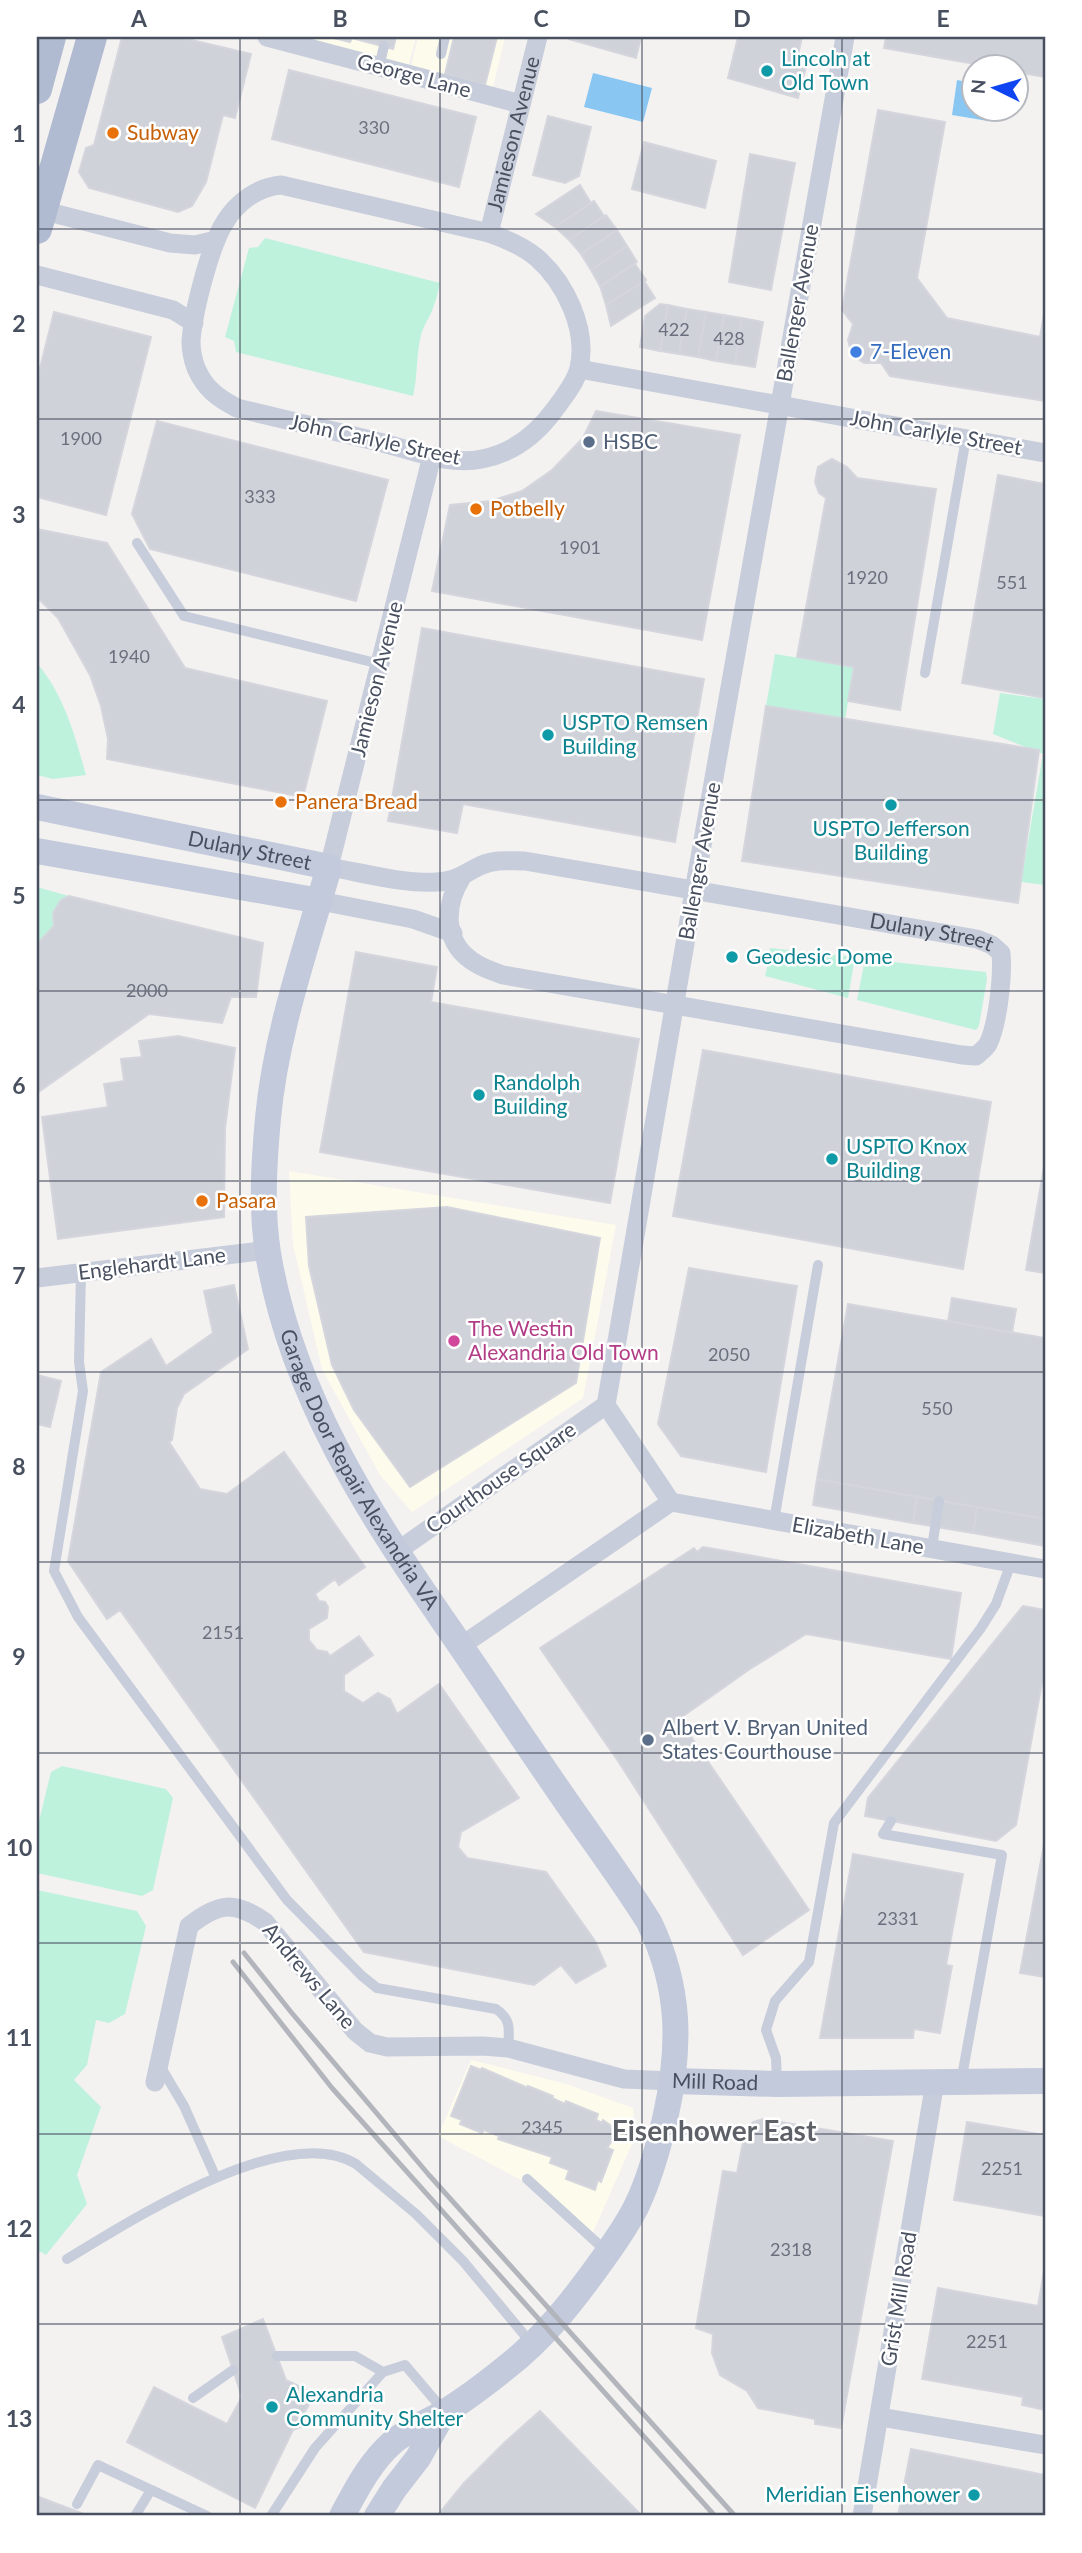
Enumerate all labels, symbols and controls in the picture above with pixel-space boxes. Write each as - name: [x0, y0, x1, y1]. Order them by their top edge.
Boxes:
- text: A: [130, 4, 148, 32]
- text: B: [332, 4, 348, 32]
- text: C: [533, 4, 549, 32]
- text: D: [733, 4, 751, 32]
- text: E: [936, 4, 950, 32]
- place label: Lincoln at Old Town: [781, 45, 871, 94]
- street label: George Lane: [355, 47, 474, 102]
- north arrow: [960, 52, 1030, 122]
- street label: Jamieson Avenue: [481, 53, 544, 214]
- marker: Lincoln at Old Town: [759, 63, 775, 79]
- text: N: [965, 78, 990, 95]
- house number: 330: [358, 116, 390, 138]
- text: 1: [12, 119, 26, 147]
- place label: Subway: [127, 119, 199, 144]
- marker: Subway: [105, 125, 121, 141]
- street label: Ballenger Avenue: [770, 222, 823, 384]
- text: 2: [12, 309, 26, 337]
- house number: 422: [658, 318, 690, 340]
- house number: 428: [713, 327, 745, 349]
- place label: 7-Eleven: [870, 338, 951, 363]
- marker: 7-Eleven: [848, 344, 864, 360]
- street label: John Carlyle Street: [848, 404, 1024, 459]
- street label: John Carlyle Street: [288, 408, 463, 469]
- house number: 1900: [60, 427, 102, 449]
- place label: HSBC: [603, 428, 658, 453]
- marker: HSBC: [581, 434, 597, 450]
- house number: 333: [244, 485, 276, 507]
- place label: Potbelly: [490, 495, 565, 520]
- text: 3: [12, 500, 26, 528]
- marker: Potbelly: [468, 501, 484, 517]
- house number: 1901: [559, 536, 601, 558]
- house number: 1920: [846, 566, 888, 588]
- house number: 551: [996, 571, 1028, 593]
- street label: Jamieson Avenue: [344, 598, 407, 759]
- house number: 1940: [108, 645, 150, 667]
- text: 4: [12, 690, 26, 718]
- place label: USPTO Remsen Building: [562, 709, 708, 758]
- marker: USPTO Remsen Building: [540, 727, 556, 743]
- street label: Ballenger Avenue: [672, 780, 725, 942]
- place label: Panera Bread: [295, 788, 418, 813]
- marker: Panera Bread: [273, 794, 289, 810]
- marker: USPTO Jefferson Building: [883, 797, 899, 813]
- place label: USPTO Jefferson Building: [812, 815, 970, 864]
- street label: Dulany Street: [186, 824, 314, 874]
- text: 5: [12, 881, 26, 909]
- street label: Dulany Street: [868, 907, 998, 956]
- place label: Geodesic Dome: [746, 943, 893, 968]
- marker: Geodesic Dome: [724, 949, 740, 965]
- house number: 2000: [126, 979, 168, 1001]
- place label: Randolph Building: [493, 1069, 580, 1118]
- text: 6: [12, 1071, 26, 1099]
- marker: Randolph Building: [471, 1087, 487, 1103]
- place label: USPTO Knox Building: [846, 1133, 967, 1182]
- marker: USPTO Knox Building: [824, 1151, 840, 1167]
- place label: Pasara: [216, 1187, 276, 1212]
- marker: Pasara: [194, 1193, 210, 1209]
- street label: Englehardt Lane: [77, 1241, 227, 1284]
- text: 7: [12, 1261, 26, 1289]
- place label: The Westin Alexandria Old Town: [468, 1315, 659, 1364]
- street label: Garage Door Repair Alexandria VA: [276, 1326, 446, 1614]
- marker: The Westin Alexandria Old Town: [446, 1333, 462, 1349]
- house number: 2050: [708, 1343, 750, 1365]
- house number: 550: [921, 1397, 953, 1419]
- street label: Courthouse Square: [420, 1416, 580, 1538]
- text: 8: [12, 1452, 26, 1480]
- street label: Elizabeth Lane: [790, 1511, 926, 1558]
- house number: 2151: [202, 1621, 244, 1643]
- text: 9: [12, 1642, 26, 1670]
- place label: Albert V. Bryan United States Courthouse: [662, 1714, 868, 1763]
- marker: Albert V. Bryan United States Courthouse: [640, 1732, 656, 1748]
- text: 10: [6, 1833, 32, 1861]
- house number: 2331: [877, 1907, 919, 1929]
- street label: Andrews Lane: [259, 1917, 362, 2033]
- text: 11: [6, 2023, 32, 2051]
- street label: Mill Road: [672, 2067, 759, 2094]
- district label: Eisenhower East: [612, 2113, 817, 2147]
- house number: 2345: [521, 2116, 563, 2138]
- house number: 2251: [981, 2157, 1023, 2179]
- text: 12: [6, 2214, 32, 2242]
- street label: Grist Mill Road: [875, 2230, 921, 2368]
- house number: 2318: [770, 2238, 812, 2260]
- house number: 2251: [966, 2330, 1008, 2352]
- place label: Alexandria Community Shelter: [286, 2381, 463, 2430]
- marker: Alexandria Community Shelter: [264, 2399, 280, 2415]
- text: 13: [6, 2404, 32, 2432]
- place label: Meridian Eisenhower: [765, 2481, 960, 2506]
- marker: Meridian Eisenhower: [966, 2487, 982, 2503]

